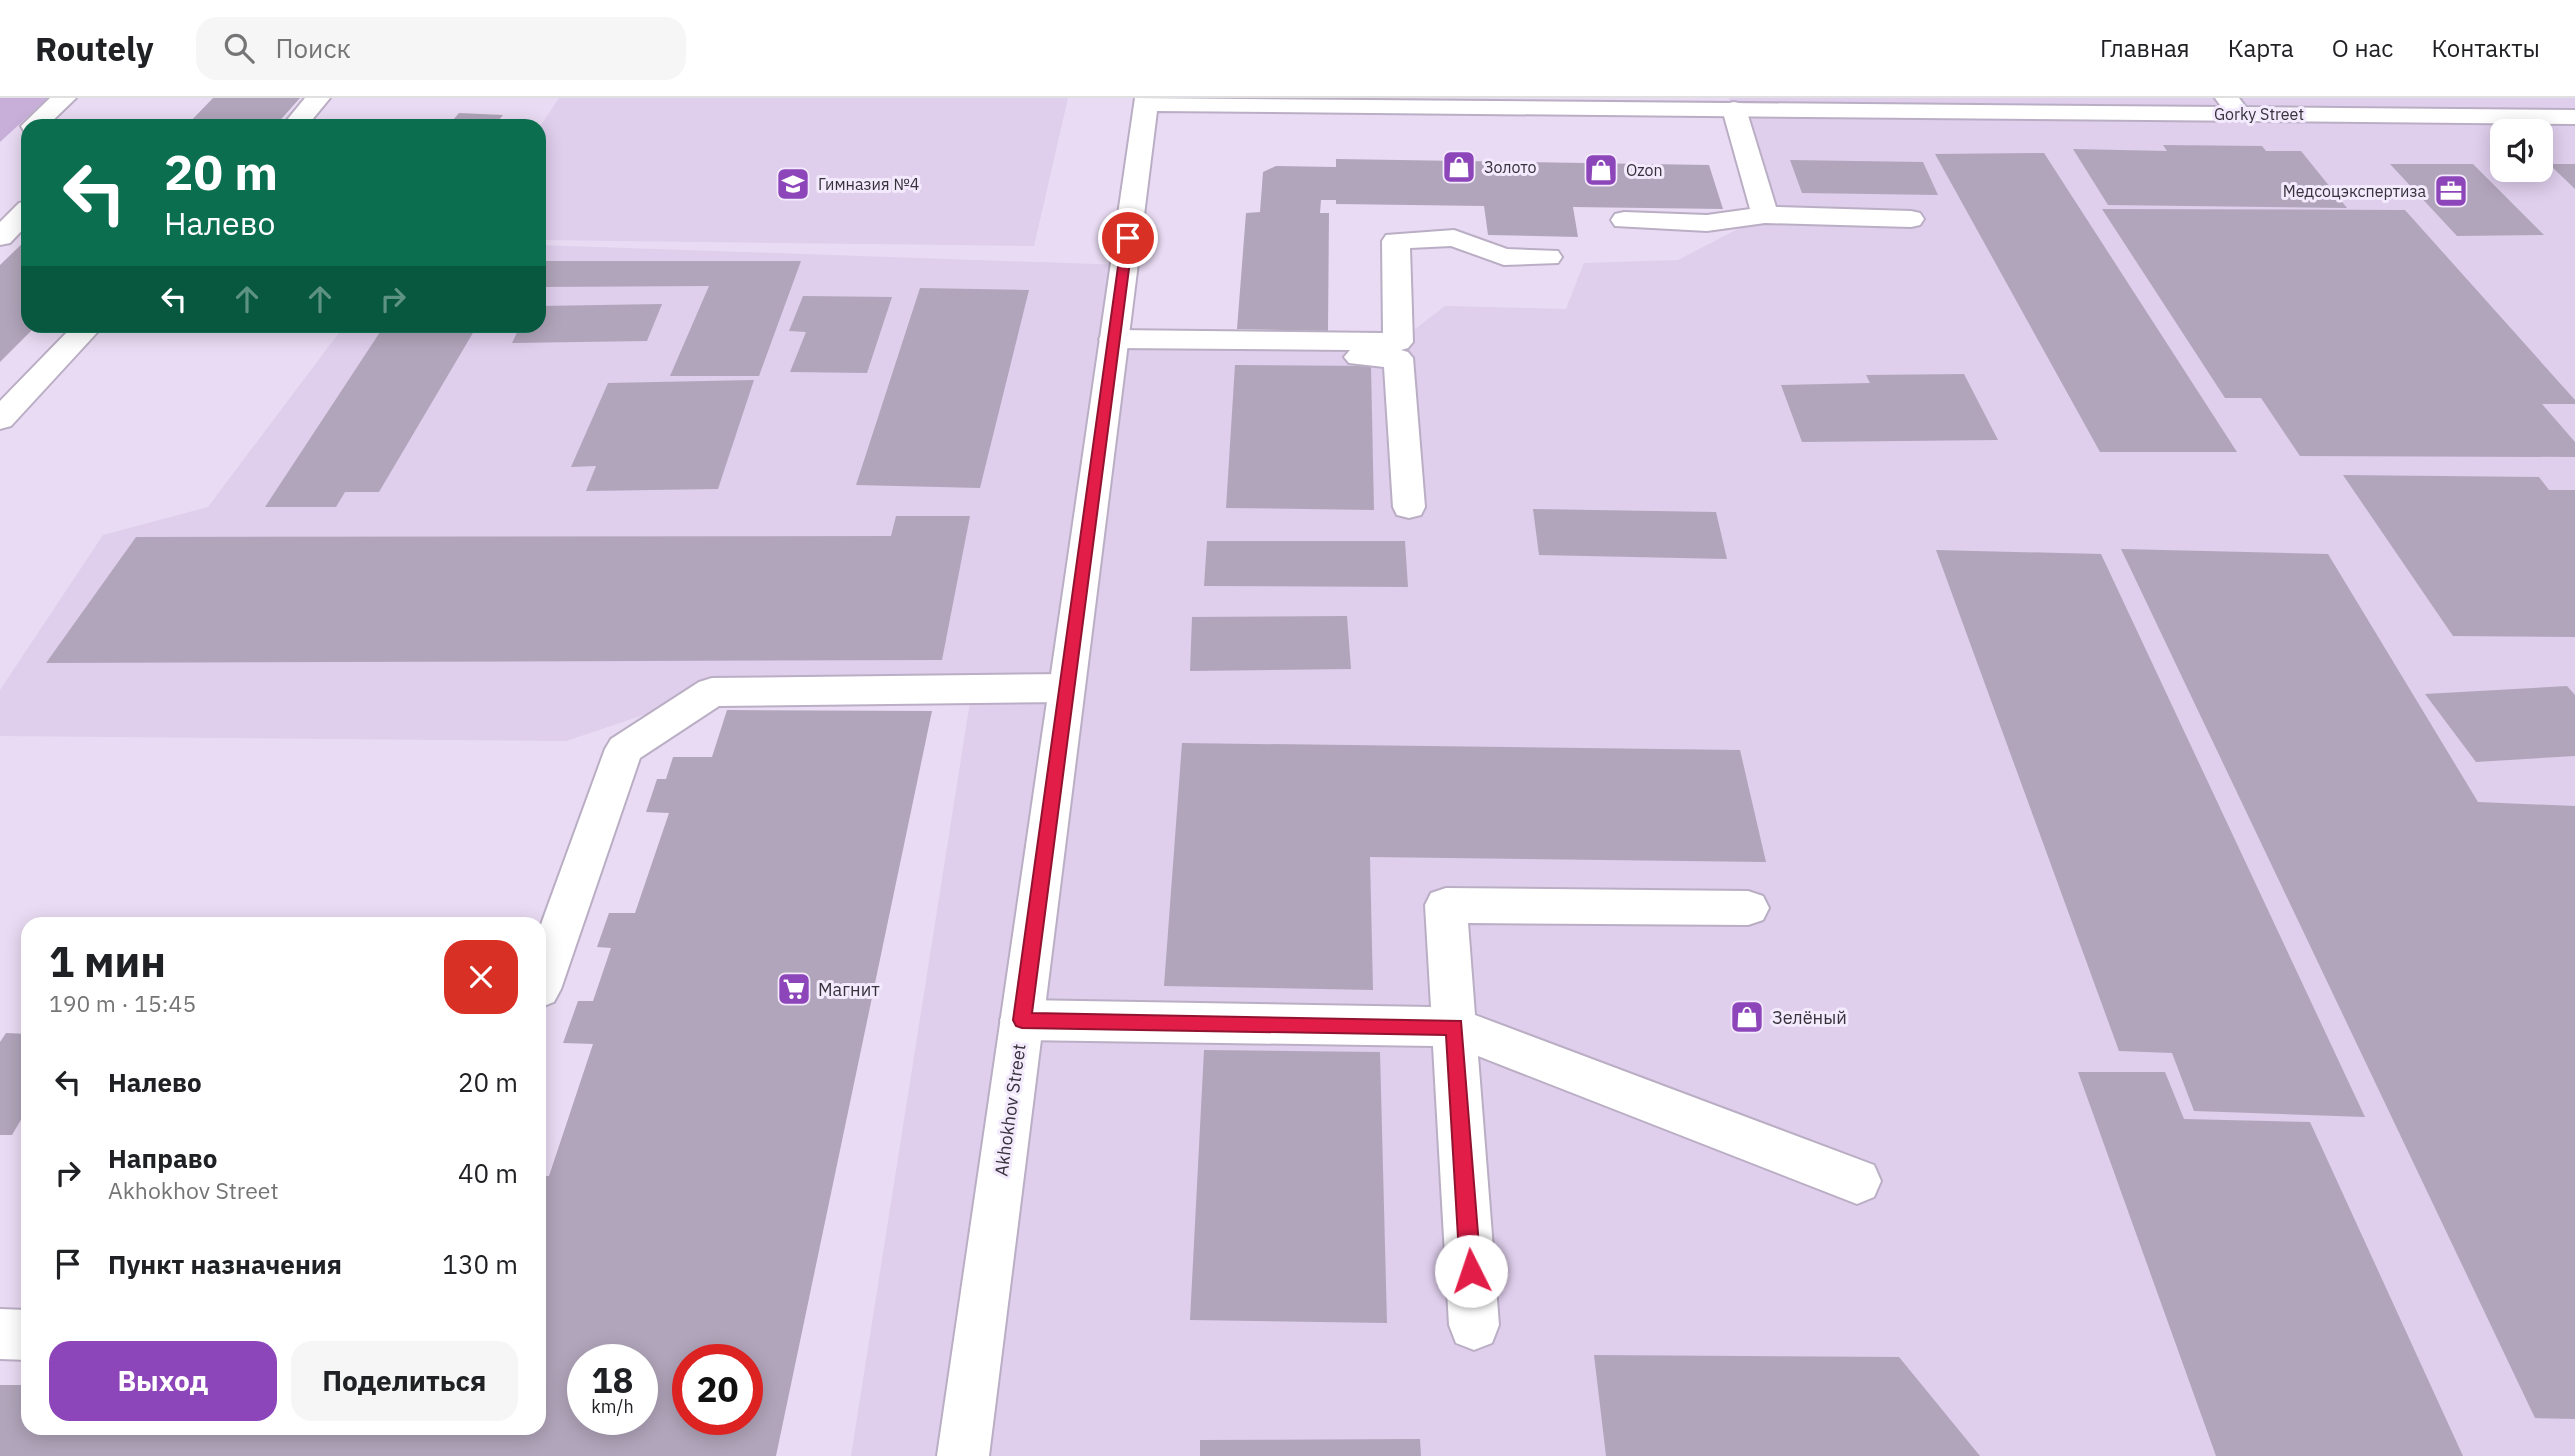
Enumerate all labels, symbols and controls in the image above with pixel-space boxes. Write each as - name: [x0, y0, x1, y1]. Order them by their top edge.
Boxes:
- search box: [196, 17, 686, 80]
- text: Routely: [35, 27, 154, 70]
- icon: search: [220, 29, 258, 67]
- text: Поиск: [276, 31, 351, 65]
- text: Главная: [2100, 32, 2190, 64]
- text: Карта: [2228, 32, 2294, 64]
- text: О нас: [2332, 32, 2393, 64]
- text: Контакты: [2431, 32, 2540, 64]
- street label: Gorky Street: [2214, 104, 2304, 124]
- map controls: [2490, 119, 2553, 182]
- button: sound: [2490, 119, 2553, 182]
- text: 20 m: [164, 140, 278, 203]
- icon: left: [49, 147, 140, 238]
- shop icon: Золото: [1440, 148, 1478, 186]
- shop icon: Ozon: [1582, 151, 1620, 189]
- place label: Золото: [1484, 157, 1537, 177]
- place label: Ozon: [1626, 160, 1663, 180]
- school or university icon: Гимназия №4: [774, 165, 812, 203]
- office icon: Медсоцэкспертиза: [2432, 172, 2470, 210]
- place label: Гимназия №4: [818, 174, 919, 194]
- place label: Медсоцэкспертиза: [2283, 181, 2426, 201]
- text: Налево: [164, 202, 275, 244]
- pin: [1098, 208, 1158, 268]
- icon: arrive: [1109, 219, 1147, 257]
- icon: left: [155, 280, 193, 318]
- icon: ahead: [228, 280, 266, 318]
- icon: ahead: [301, 280, 339, 318]
- icon: right: [374, 280, 412, 318]
- text: 1 мин: [49, 934, 166, 989]
- button: close: [444, 940, 518, 1014]
- supermarket icon: Магнит: [775, 970, 813, 1008]
- place label: Магнит: [818, 978, 880, 1001]
- text: 190 m · 15:45: [49, 988, 196, 1018]
- shop icon: Зелёный: [1728, 998, 1766, 1036]
- place label: Зелёный: [1772, 1006, 1847, 1029]
- street label: Akhokhov Street: [989, 1042, 1031, 1178]
- icon: left: [49, 1063, 87, 1101]
- text: Налево: [108, 1065, 202, 1099]
- text: 20 m: [458, 1065, 518, 1099]
- text: Направо: [108, 1141, 217, 1175]
- icon: right: [49, 1154, 87, 1192]
- text: 40 m: [458, 1156, 518, 1190]
- text: Akhokhov Street: [108, 1175, 279, 1205]
- position arrow: [1434, 1234, 1508, 1308]
- icon: arrive: [49, 1245, 87, 1283]
- text: Пункт назначения: [108, 1247, 342, 1281]
- text: 130 m: [442, 1247, 518, 1281]
- button: Выход: [49, 1341, 277, 1421]
- button: Поделиться: [291, 1341, 518, 1421]
- speed limit sign: 20: [672, 1344, 763, 1435]
- text: 18: [591, 1357, 634, 1403]
- text: km/h: [591, 1395, 634, 1418]

